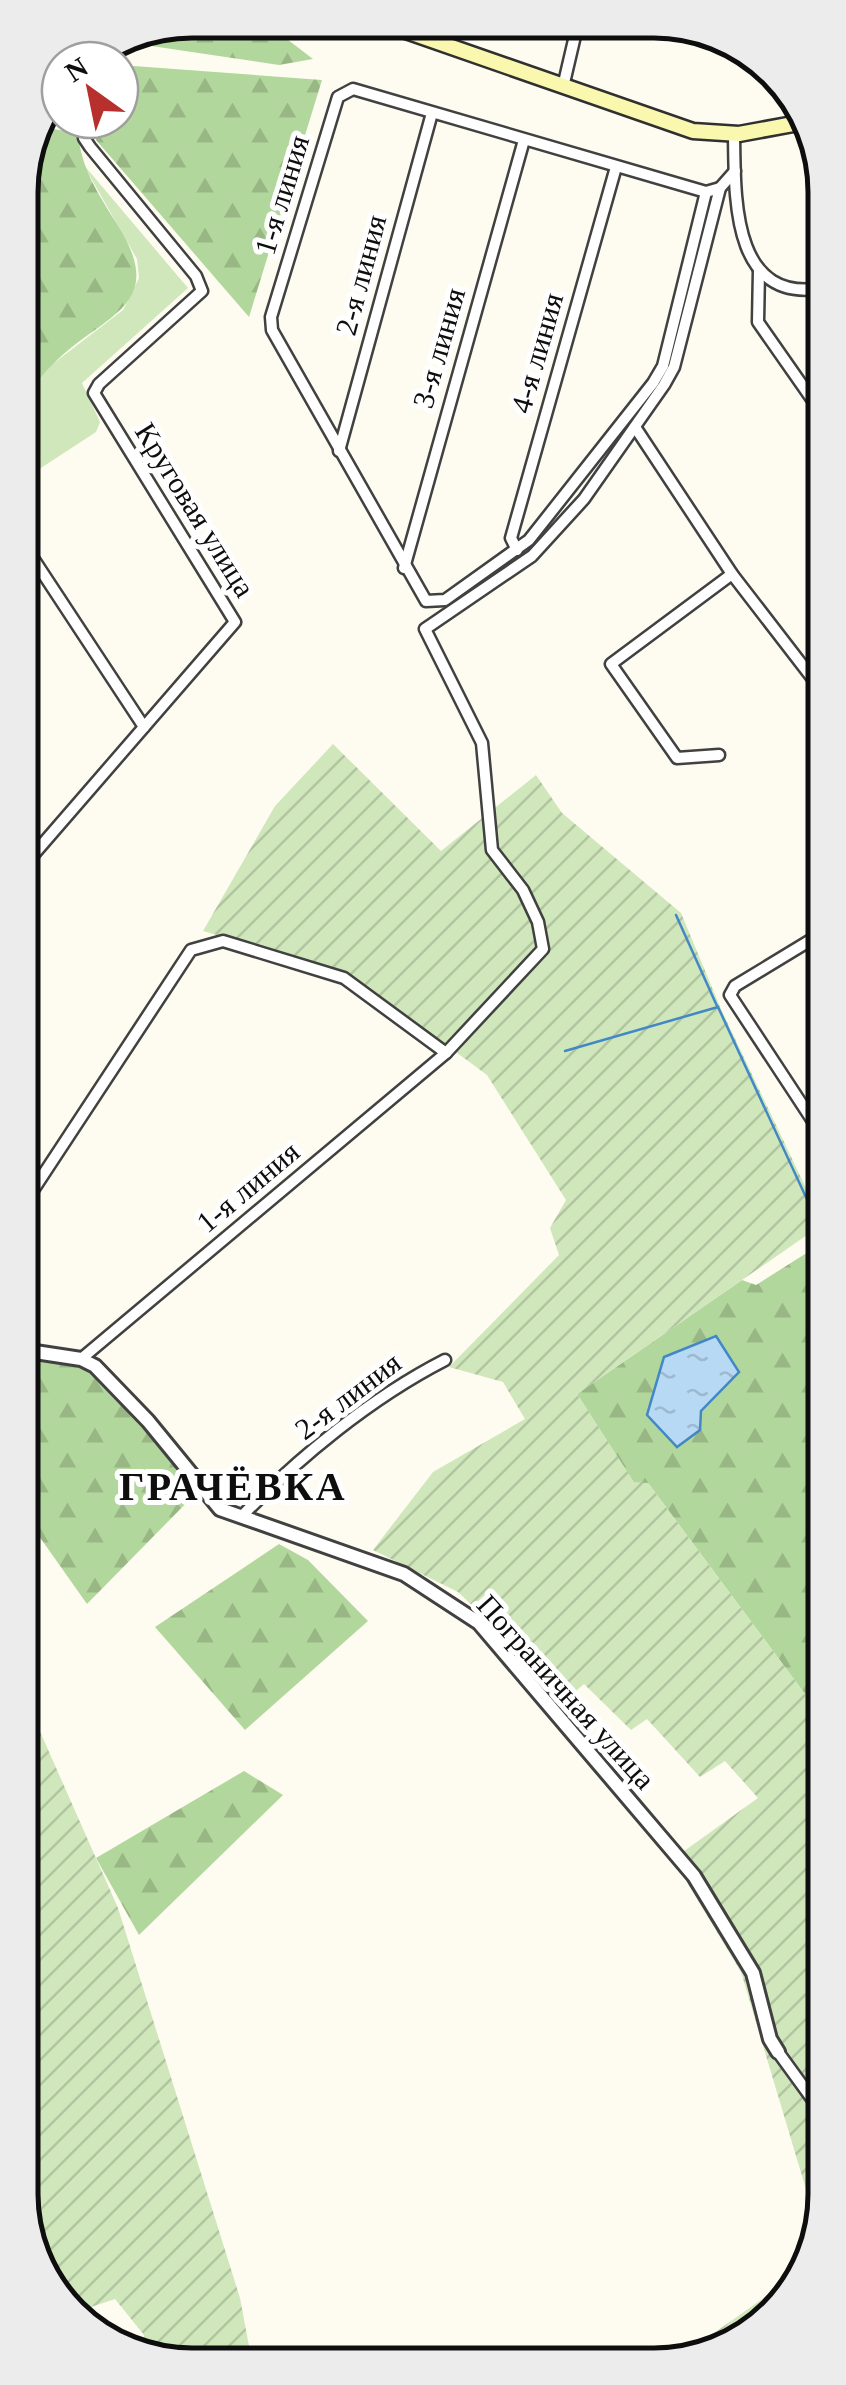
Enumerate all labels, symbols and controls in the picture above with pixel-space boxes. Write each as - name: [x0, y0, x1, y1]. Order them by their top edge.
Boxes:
- north arrow: [40, 40, 140, 140]
- text: N: [60, 51, 94, 88]
- street label: 1-я линия: [248, 131, 315, 259]
- street label: 2-я линия: [329, 211, 392, 339]
- street label: 3-я линия: [406, 284, 471, 412]
- street label: 4-я линия: [504, 289, 569, 417]
- street label: Круговая улица: [129, 417, 262, 603]
- street label: 1-я линия: [190, 1134, 306, 1239]
- street label: 2-я линия: [289, 1345, 407, 1446]
- district label: ГРАЧЁВКА: [119, 1464, 347, 1509]
- street label: Пограничная улица: [471, 1588, 662, 1795]

